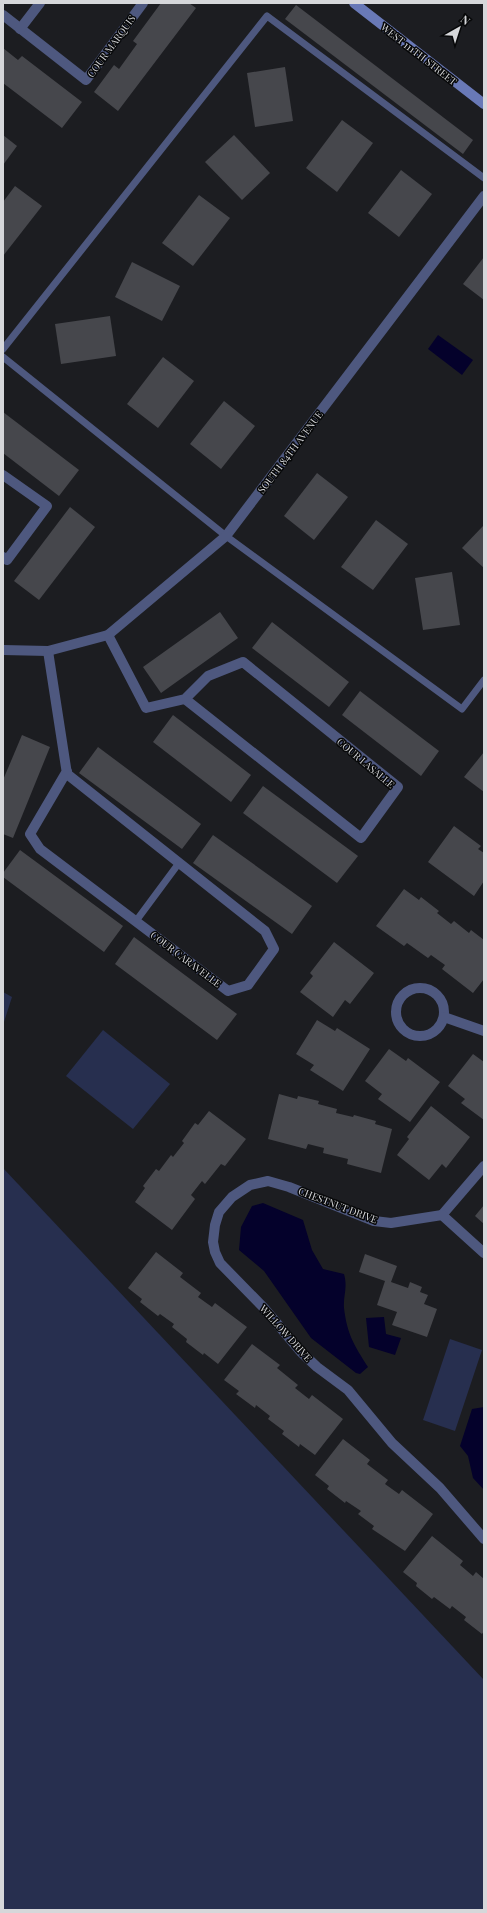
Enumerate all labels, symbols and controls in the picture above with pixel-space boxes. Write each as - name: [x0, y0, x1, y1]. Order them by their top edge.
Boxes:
- north arrow: [439, 8, 479, 48]
- street label: COUR MARQUIS: [84, 12, 138, 80]
- text: N: [458, 12, 473, 28]
- street label: WEST 111TH STREET: [377, 19, 460, 88]
- street label: SOUTH 84TH AVENUE: [254, 408, 326, 496]
- street label: COUR LASALLE: [334, 735, 398, 791]
- street label: COUR CARAVELLE: [148, 928, 224, 990]
- street label: CHESTNUT DRIVE: [296, 1183, 380, 1227]
- street label: WILLOW DRIVE: [256, 1301, 315, 1364]

